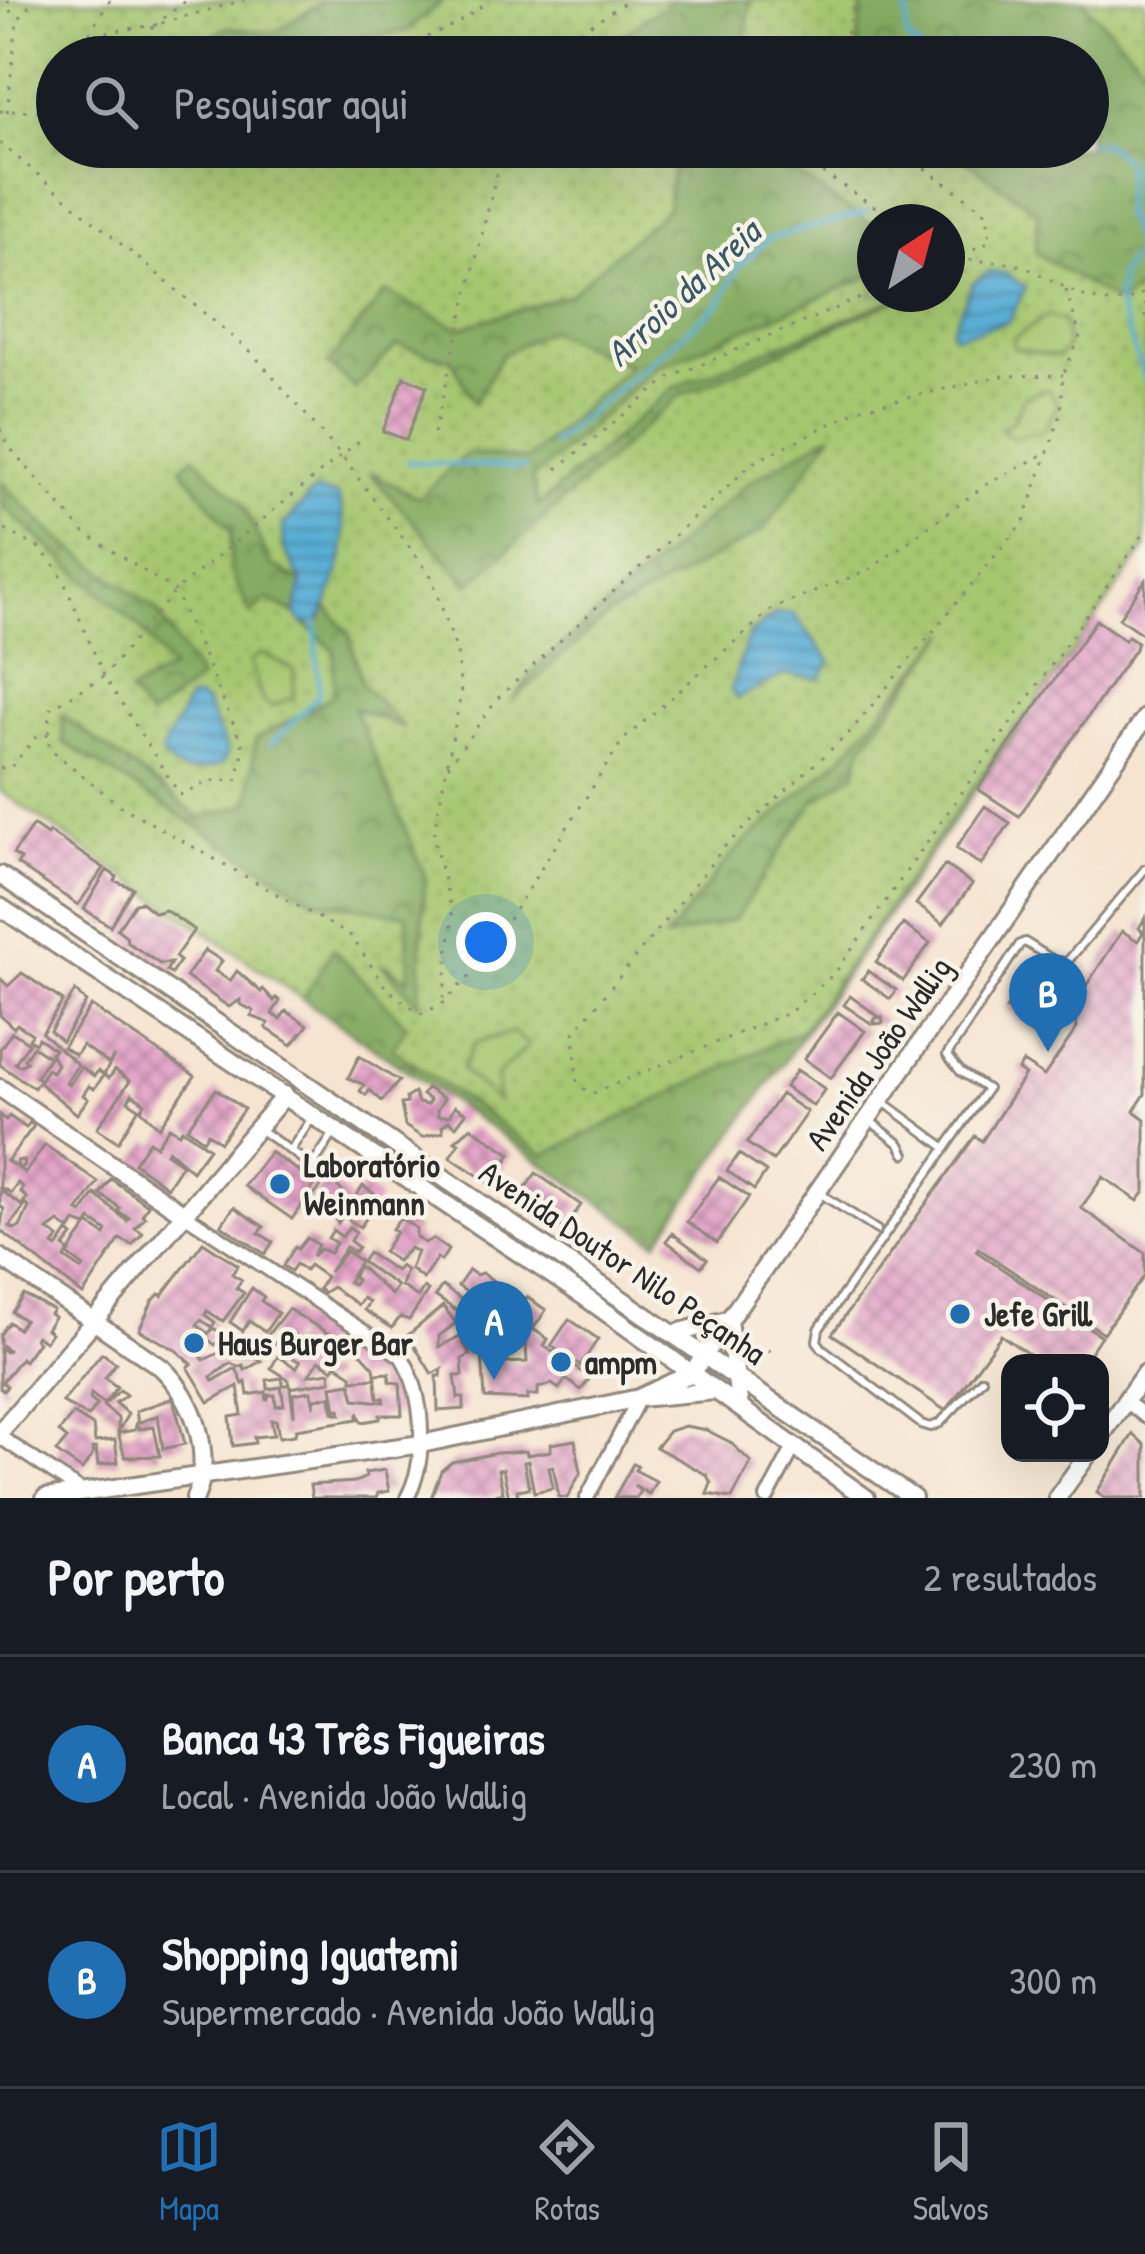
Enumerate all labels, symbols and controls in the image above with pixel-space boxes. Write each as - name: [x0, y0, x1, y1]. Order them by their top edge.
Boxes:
- search box: [36, 36, 1109, 168]
- icon: search: [78, 69, 144, 135]
- text: Pesquisar aqui: [174, 72, 409, 133]
- north arrow: [857, 204, 965, 312]
- water label: Arroio da Areia: [594, 205, 773, 376]
- your location: [456, 912, 516, 972]
- street label: Avenida João Wallig: [795, 947, 962, 1159]
- pin: B: [1009, 953, 1087, 1052]
- place label: Laboratório Weinmann: [304, 1143, 440, 1225]
- street label: Avenida Doutor Nilo Peçanha: [473, 1152, 773, 1372]
- marker: Laboratório Weinmann: [267, 1171, 293, 1197]
- pin: A: [455, 1281, 533, 1380]
- place label: Jefe Grill: [984, 1292, 1093, 1336]
- marker: Jefe Grill: [947, 1301, 973, 1327]
- place label: Haus Burger Bar: [218, 1321, 413, 1367]
- marker: Haus Burger Bar: [181, 1330, 207, 1356]
- place label: ampm: [585, 1340, 657, 1386]
- marker: ampm: [548, 1349, 574, 1375]
- map controls: [1001, 1354, 1109, 1462]
- button: locate: [1001, 1354, 1109, 1462]
- text: Por perto: [48, 1542, 224, 1611]
- text: 2 resultados: [924, 1550, 1097, 1603]
- text: Banca 43 Três Figueiras: [162, 1707, 545, 1768]
- text: A: [77, 1737, 97, 1790]
- text: 230 m: [1008, 1737, 1097, 1790]
- text: Local · Avenida João Wallig: [162, 1768, 527, 1821]
- text: Shopping Iguatemi: [162, 1923, 459, 1984]
- text: B: [77, 1953, 97, 2006]
- text: 300 m: [1009, 1953, 1097, 2006]
- text: Supermercado · Avenida João Wallig: [162, 1984, 655, 2037]
- tab: Mapa: [156, 2114, 222, 2230]
- tab: Rotas: [534, 2114, 600, 2230]
- tab: Salvos: [913, 2114, 989, 2230]

